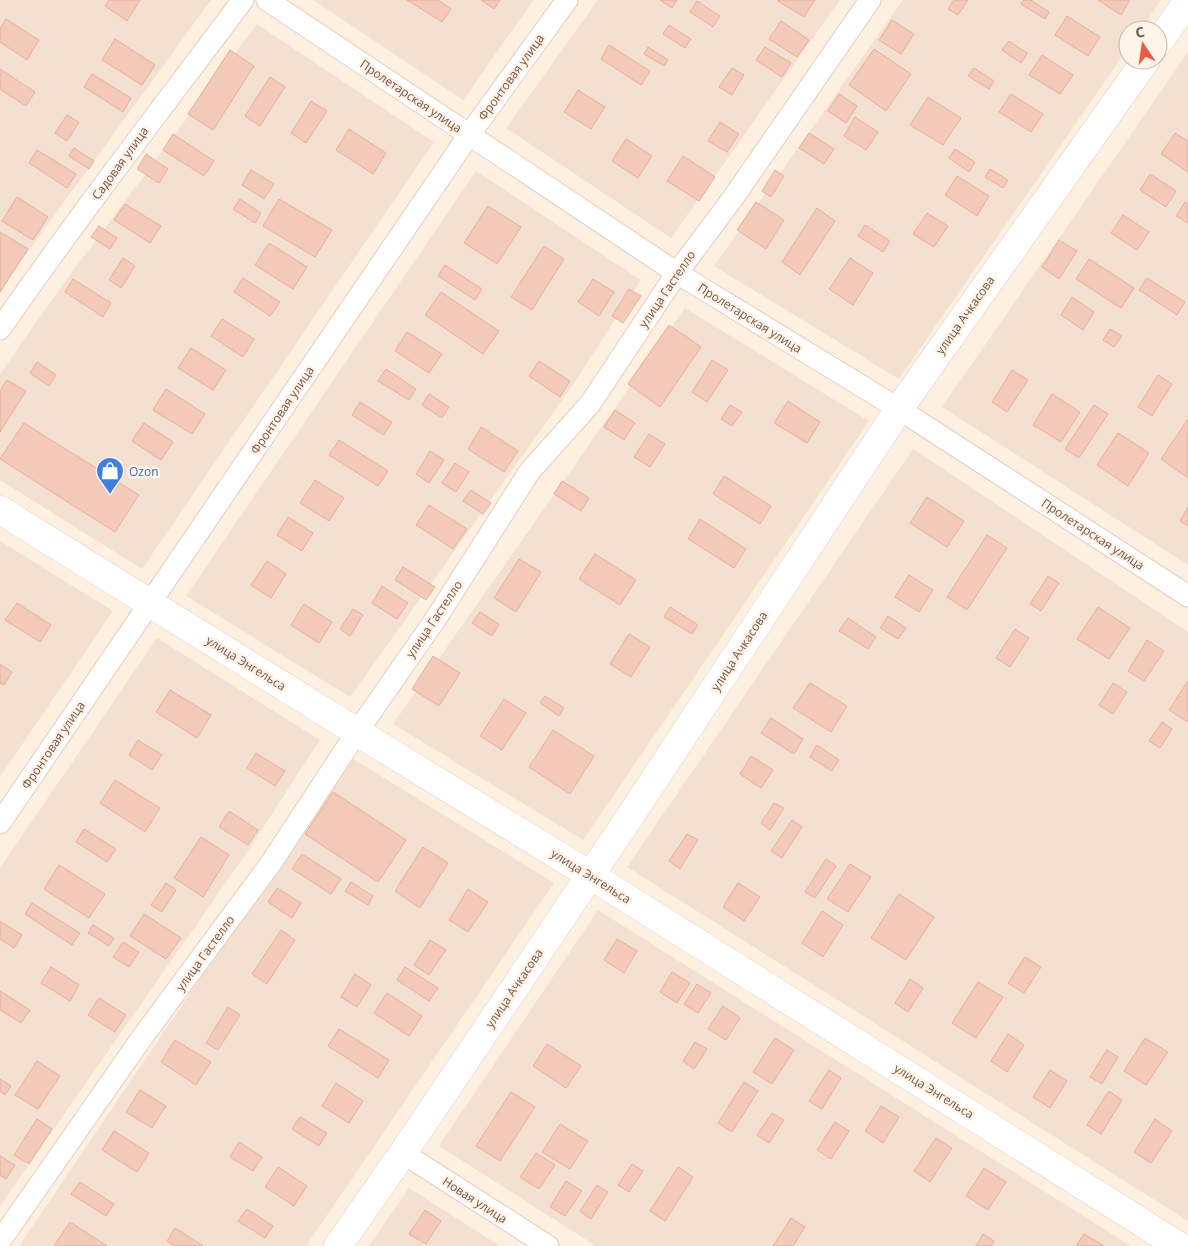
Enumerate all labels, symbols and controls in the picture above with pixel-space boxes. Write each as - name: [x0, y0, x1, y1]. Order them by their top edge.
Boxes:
- north arrow: [1118, 20, 1168, 70]
- text: С: [1133, 22, 1147, 42]
- street label: Фронтовая улица: [474, 31, 548, 123]
- street label: Пролетарская улица: [357, 56, 465, 136]
- street label: Садовая улица: [88, 123, 152, 203]
- street label: улица Гастелло: [635, 247, 699, 331]
- street label: улица Ачкасова: [932, 272, 998, 358]
- street label: Пролетарская улица: [695, 279, 805, 357]
- street label: Фронтовая улица: [246, 363, 318, 457]
- shop icon: Ozon: [95, 456, 125, 495]
- place label: Ozon: [129, 463, 159, 480]
- street label: Пролетарская улица: [1038, 494, 1148, 574]
- street label: улица Гастелло: [402, 577, 466, 661]
- street label: улица Ачкасова: [707, 608, 771, 694]
- street label: улица Энгельса: [203, 632, 289, 694]
- street label: Фронтовая улица: [17, 698, 89, 792]
- street label: улица Энгельса: [548, 845, 634, 907]
- street label: улица Гастелло: [172, 912, 238, 994]
- street label: улица Ачкасова: [481, 945, 547, 1031]
- street label: улица Энгельса: [891, 1060, 977, 1122]
- street label: Новая улица: [439, 1173, 511, 1227]

